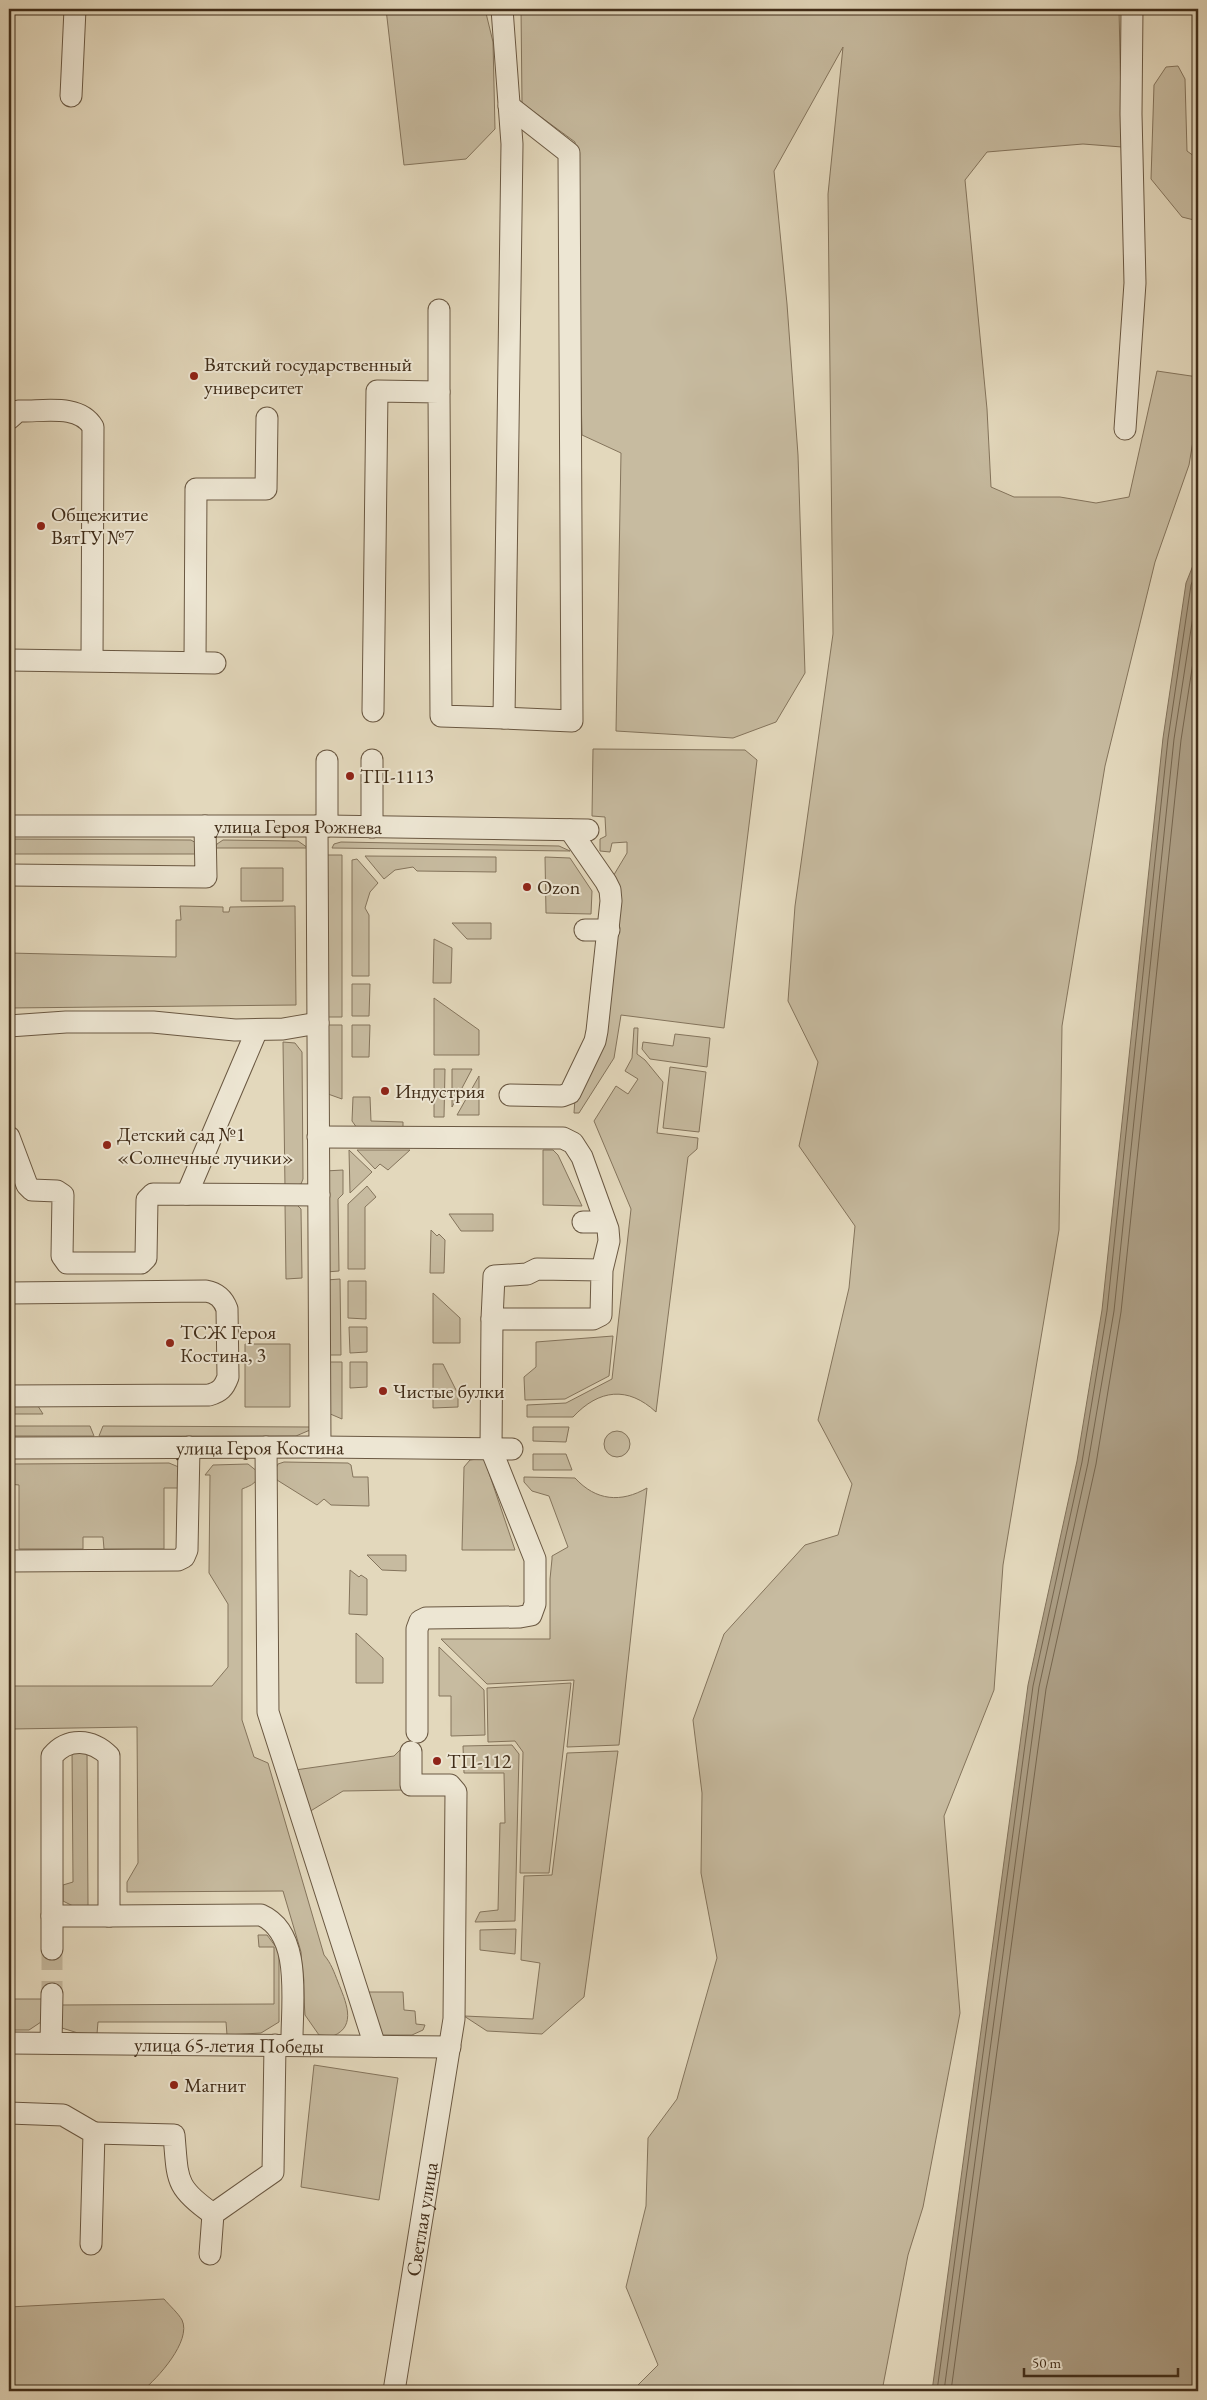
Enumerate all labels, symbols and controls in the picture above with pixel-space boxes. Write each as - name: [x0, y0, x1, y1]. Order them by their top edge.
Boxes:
- place label: Вятский государственный университет: [204, 351, 413, 400]
- marker: Вятский государственный университет: [188, 370, 200, 382]
- place label: Общежитие ВятГУ №7: [51, 501, 148, 550]
- marker: Общежитие ВятГУ №7: [35, 520, 47, 532]
- place label: ТП-1113: [360, 763, 434, 789]
- marker: ТП-1113: [344, 770, 356, 782]
- street label: улица Героя Рожнева: [214, 813, 382, 840]
- place label: Ozon: [537, 874, 581, 900]
- marker: Ozon: [521, 881, 533, 893]
- place label: Индустрия: [395, 1078, 485, 1104]
- marker: Индустрия: [379, 1085, 391, 1097]
- place label: Детский сад №1 «Солнечные лучики»: [117, 1121, 294, 1170]
- marker: Детский сад №1 «Солнечные лучики»: [101, 1139, 113, 1151]
- place label: ТСЖ Героя Костина, 3: [180, 1319, 276, 1368]
- marker: ТСЖ Героя Костина, 3: [164, 1337, 176, 1349]
- place label: Чистые булки: [393, 1378, 505, 1404]
- marker: Чистые булки: [377, 1385, 389, 1397]
- street label: улица Героя Костина: [176, 1434, 344, 1460]
- place label: ТП-112: [447, 1748, 512, 1774]
- marker: ТП-112: [431, 1755, 443, 1767]
- street label: улица 65-летия Победы: [134, 2031, 324, 2059]
- place label: Магнит: [184, 2072, 246, 2098]
- marker: Магнит: [168, 2079, 180, 2091]
- street label: Светлая улица: [400, 2160, 444, 2278]
- scale bar: [1024, 2345, 1178, 2377]
- text: 50 m: [1032, 2353, 1061, 2372]

